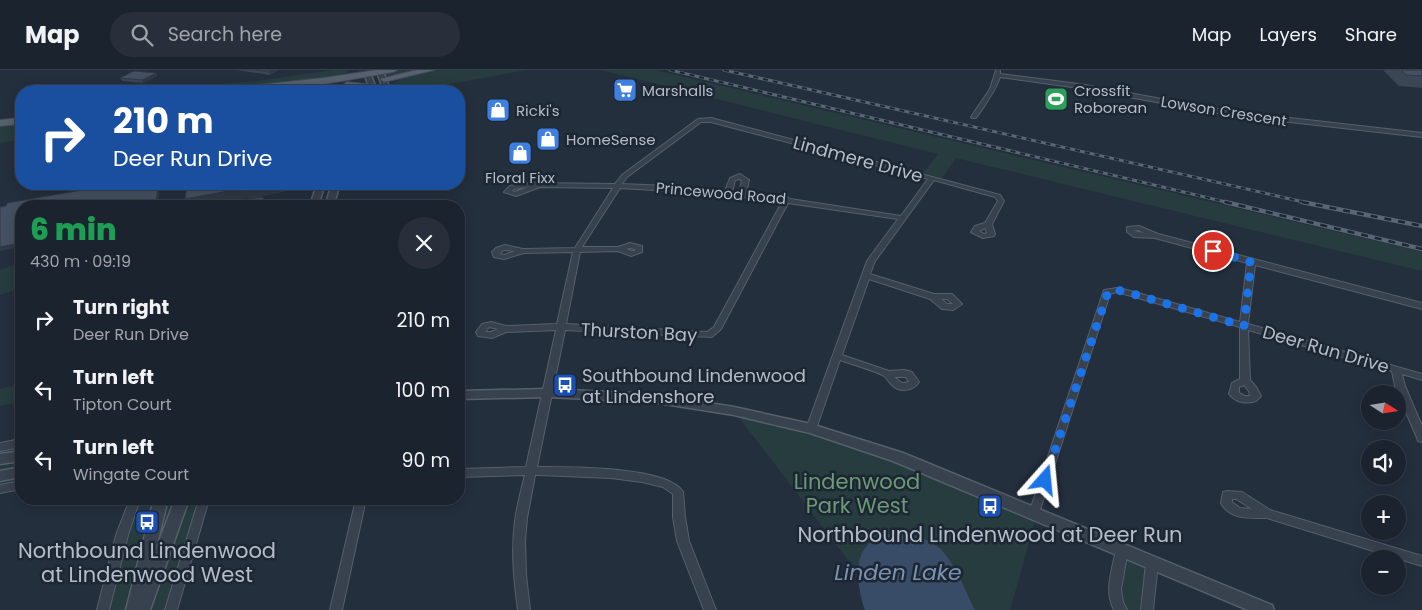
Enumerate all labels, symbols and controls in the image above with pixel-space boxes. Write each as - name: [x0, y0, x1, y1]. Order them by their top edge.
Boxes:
- search box: [110, 12, 460, 57]
- text: Map: [25, 18, 80, 51]
- icon: search: [128, 21, 156, 49]
- text: Search here: [168, 21, 282, 48]
- text: Map: [1192, 22, 1232, 47]
- text: Layers: [1260, 22, 1317, 47]
- text: Share: [1345, 22, 1397, 47]
- supermarket icon: Marshalls: [612, 77, 638, 103]
- place label: Marshalls: [642, 80, 714, 101]
- place label: Crossfit Roborean: [1074, 80, 1147, 118]
- sports icon: Crossfit Roborean: [1043, 86, 1069, 112]
- street label: Lowson Crescent: [1160, 91, 1288, 131]
- text: 210 m: [113, 96, 213, 145]
- shop icon: Ricki's: [485, 97, 511, 123]
- place label: Ricki's: [516, 100, 560, 121]
- icon: right: [30, 105, 95, 170]
- shop icon: HomeSense: [535, 126, 561, 152]
- place label: HomeSense: [566, 129, 656, 150]
- street label: Lindmere Drive: [790, 130, 926, 188]
- shop icon: Floral Fixx: [507, 140, 533, 166]
- text: Deer Run Drive: [113, 143, 272, 174]
- place label: Floral Fixx: [485, 167, 555, 188]
- street label: Princewood Road: [655, 177, 787, 209]
- text: 6 min: [30, 208, 117, 251]
- button: close: [398, 217, 450, 269]
- pin: [1192, 230, 1234, 272]
- icon: arrive: [1199, 237, 1227, 265]
- text: 430 m · 09:19: [30, 250, 131, 273]
- text: Turn right: [73, 294, 169, 321]
- icon: right: [30, 306, 58, 334]
- text: 210 m: [396, 307, 450, 334]
- street label: Thurston Bay: [580, 316, 698, 348]
- street label: Deer Run Drive: [1260, 319, 1392, 379]
- text: Deer Run Drive: [73, 323, 189, 346]
- place label: Southbound Lindenwood at Lindenshore: [582, 363, 806, 409]
- text: Turn left: [73, 364, 154, 391]
- bus stop icon: Southbound Lindenwood at Lindenshore: [552, 372, 578, 398]
- icon: left: [30, 376, 58, 404]
- text: 100 m: [395, 377, 450, 404]
- north arrow: [1361, 385, 1406, 430]
- map controls: [1361, 385, 1406, 595]
- text: Tipton Court: [73, 393, 172, 416]
- text: Turn left: [73, 434, 154, 461]
- button: sound: [1361, 440, 1406, 485]
- icon: left: [30, 446, 58, 474]
- text: 90 m: [401, 447, 450, 474]
- position arrow: [1018, 453, 1070, 505]
- text: Wingate Court: [73, 463, 189, 486]
- park label: Lindenwood Park West: [794, 467, 920, 520]
- bus stop icon: Northbound Lindenwood at Deer Run: [977, 493, 1003, 519]
- button: +: [1361, 495, 1406, 540]
- bus stop icon: Northbound Lindenwood at Lindenwood West: [134, 509, 160, 535]
- place label: Northbound Lindenwood at Deer Run: [797, 520, 1183, 549]
- place label: Northbound Lindenwood at Lindenwood West: [18, 536, 276, 589]
- button: −: [1361, 550, 1406, 595]
- water label: Linden Lake: [834, 557, 962, 588]

